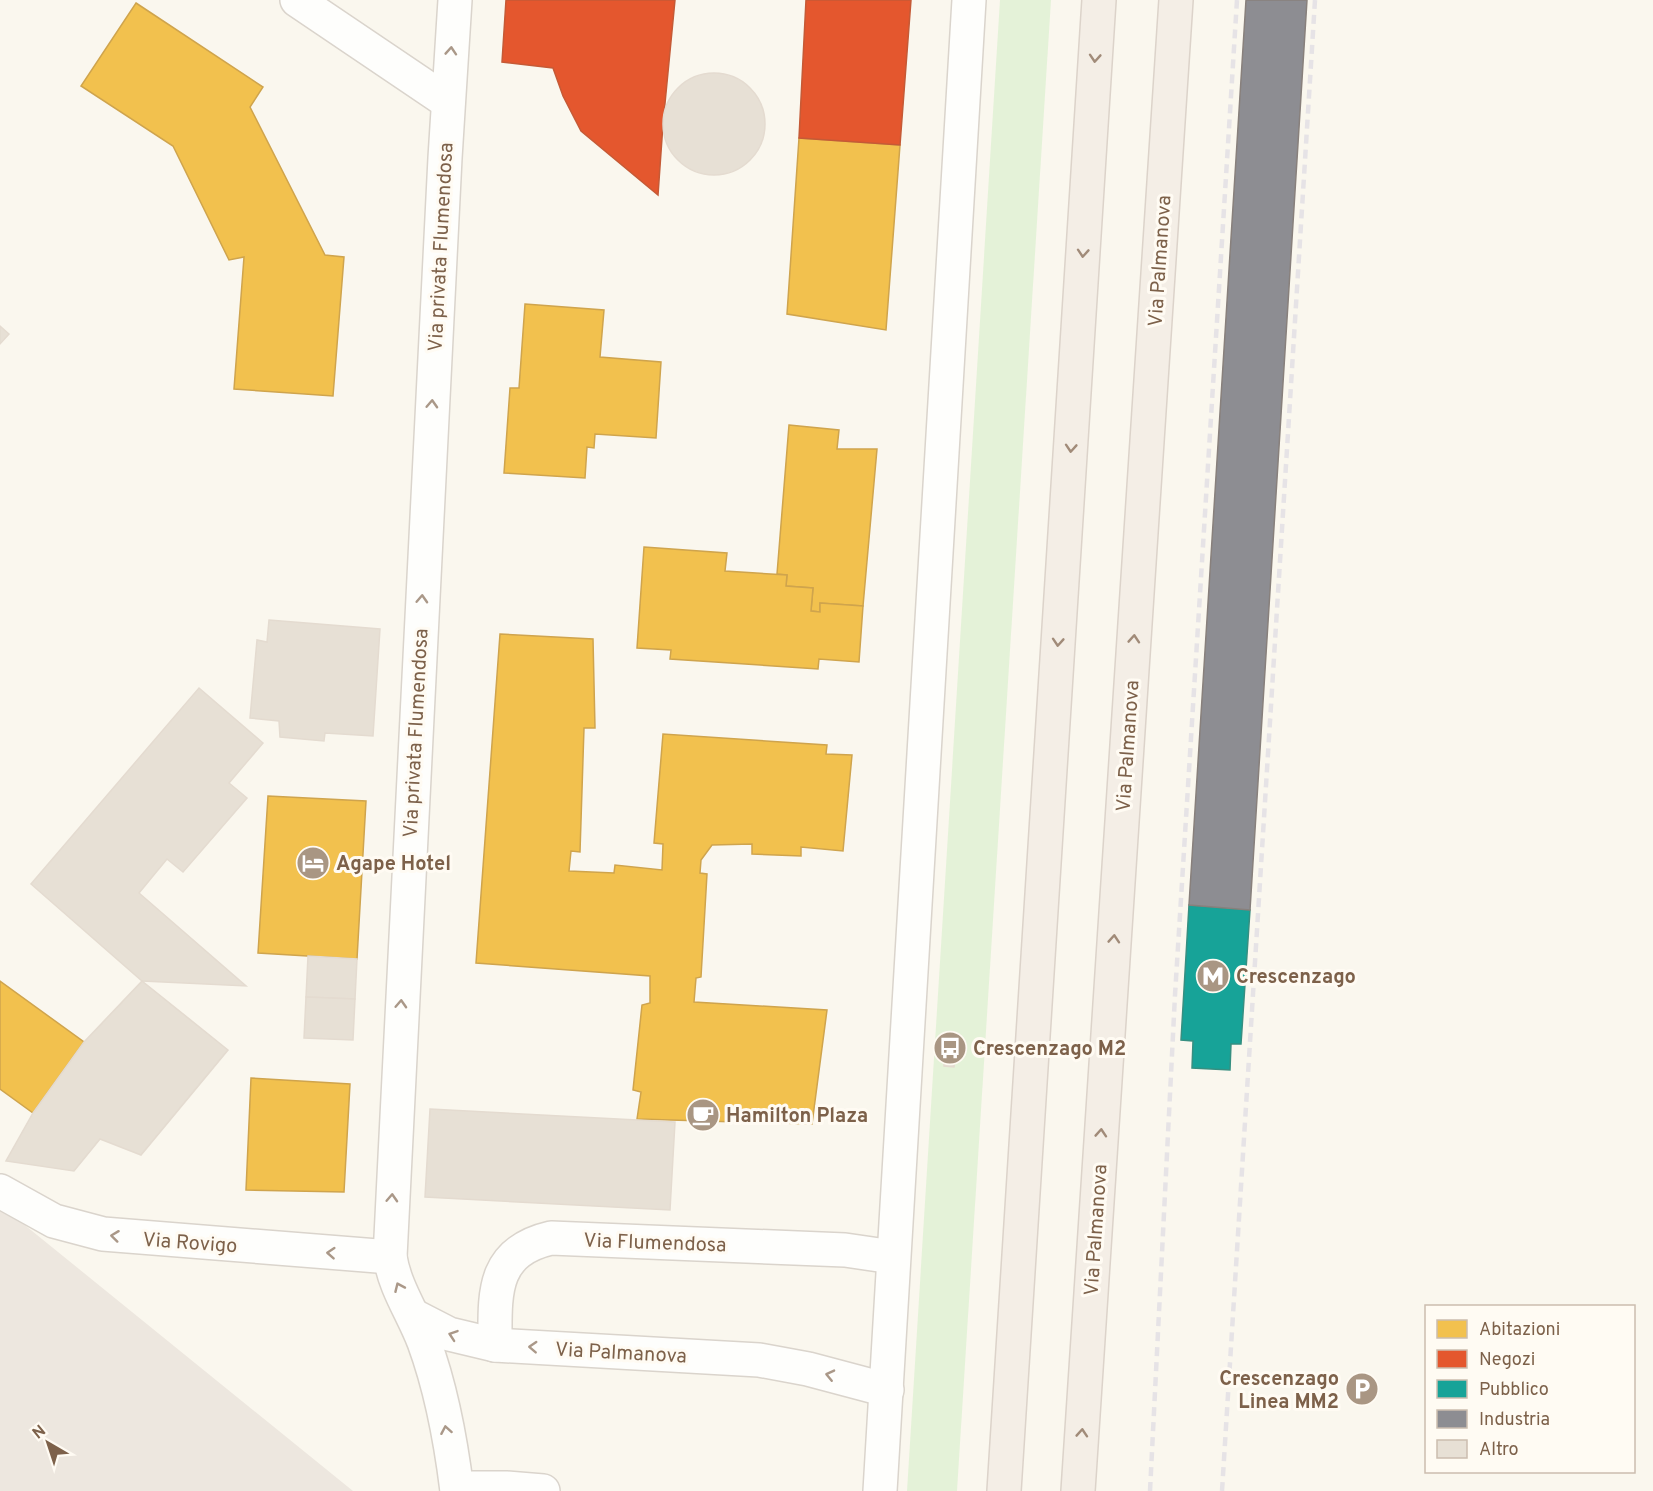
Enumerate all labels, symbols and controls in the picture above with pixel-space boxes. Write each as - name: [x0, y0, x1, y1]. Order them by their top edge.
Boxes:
- one-way arrow: [445, 47, 458, 56]
- one-way arrow: [1089, 54, 1102, 63]
- street label: Via privata Flumendosa: [424, 142, 460, 352]
- street label: Via Palmanova: [1143, 194, 1179, 328]
- one-way arrow: [1077, 248, 1090, 258]
- one-way arrow: [425, 400, 438, 409]
- one-way arrow: [1064, 443, 1077, 452]
- one-way arrow: [415, 595, 428, 604]
- street label: Via privata Flumendosa: [399, 628, 435, 838]
- one-way arrow: [1127, 635, 1140, 644]
- one-way arrow: [1052, 638, 1065, 647]
- street label: Via Palmanova: [1111, 679, 1147, 813]
- hotel icon: Agape Hotel: [295, 845, 331, 881]
- place label: Agape Hotel: [336, 852, 451, 878]
- one-way arrow: [1108, 934, 1121, 943]
- metro station icon: Crescenzago: [1195, 958, 1231, 994]
- place label: Crescenzago: [1236, 965, 1356, 991]
- one-way arrow: [395, 999, 408, 1008]
- bus stop icon: Crescenzago M2: [932, 1030, 968, 1066]
- place label: Crescenzago M2: [973, 1037, 1126, 1063]
- cafe icon: Hamilton Plaza: [685, 1097, 721, 1133]
- place label: Hamilton Plaza: [726, 1104, 868, 1130]
- one-way arrow: [1095, 1129, 1108, 1138]
- street label: Via Palmanova: [1079, 1163, 1115, 1297]
- one-way arrow: [385, 1194, 398, 1203]
- street label: Via Rovigo: [142, 1228, 238, 1260]
- street label: Via Flumendosa: [583, 1229, 727, 1259]
- one-way arrow: [111, 1230, 120, 1243]
- one-way arrow: [327, 1247, 336, 1260]
- one-way arrow: [394, 1283, 406, 1294]
- legend: [1425, 1305, 1635, 1473]
- text: Abitazioni: [1479, 1319, 1560, 1342]
- one-way arrow: [448, 1330, 459, 1342]
- street label: Via Palmanova: [554, 1338, 688, 1370]
- one-way arrow: [528, 1340, 537, 1353]
- text: Negozi: [1479, 1349, 1535, 1372]
- place label: Crescenzago Linea MM2: [1219, 1367, 1339, 1416]
- one-way arrow: [825, 1369, 835, 1382]
- parking icon: Crescenzago Linea MM2: [1344, 1371, 1380, 1407]
- text: Pubblico: [1479, 1379, 1549, 1402]
- text: Industria: [1479, 1409, 1550, 1432]
- north arrow: [18, 1413, 78, 1473]
- text: N: [29, 1422, 51, 1444]
- one-way arrow: [440, 1426, 453, 1436]
- one-way arrow: [1075, 1428, 1088, 1437]
- text: Altro: [1479, 1439, 1519, 1462]

